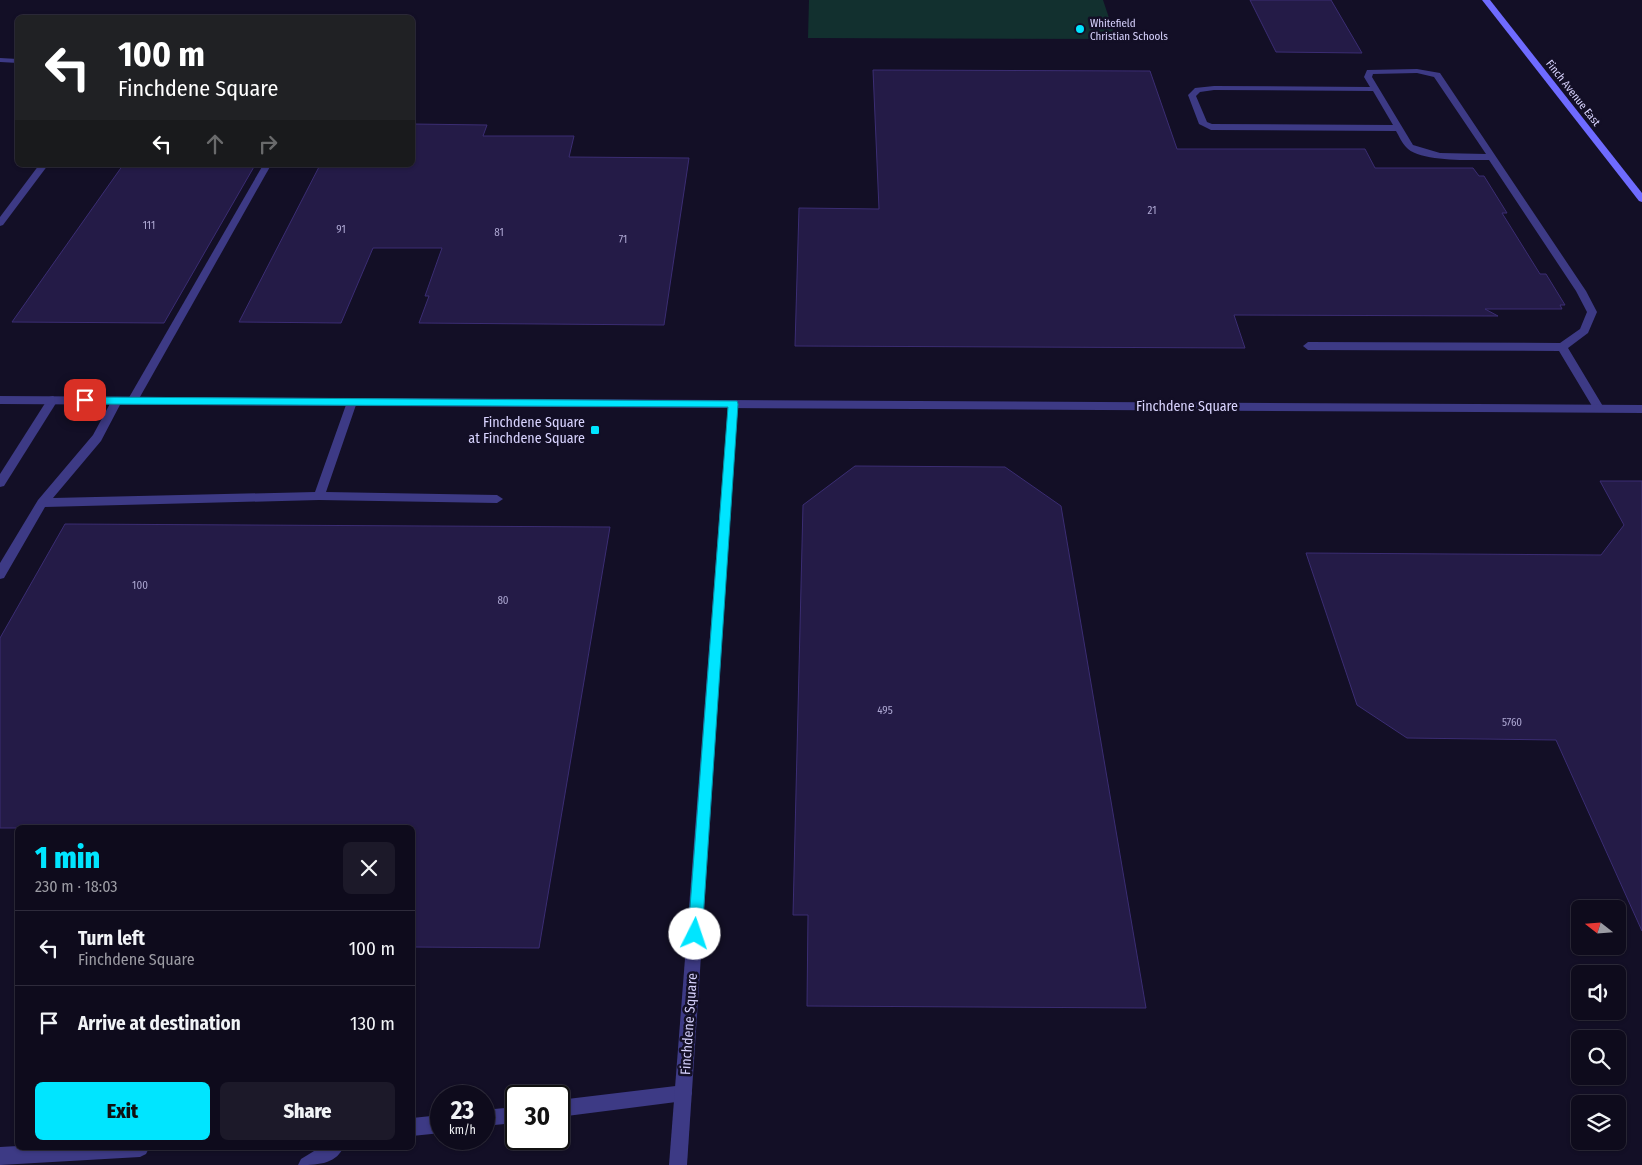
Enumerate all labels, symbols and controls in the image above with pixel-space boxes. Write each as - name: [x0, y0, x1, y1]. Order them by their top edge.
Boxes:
- place label: Whitefield Christian Schools: [1090, 17, 1168, 43]
- marker: Whitefield Christian Schools: [1074, 23, 1086, 35]
- text: 100 m: [118, 33, 205, 75]
- icon: left: [35, 35, 100, 100]
- street label: Finch Avenue East: [1543, 57, 1603, 129]
- text: Finchdene Square: [118, 75, 278, 102]
- icon: left: [148, 130, 176, 158]
- icon: ahead: [201, 130, 229, 158]
- icon: right: [254, 130, 282, 158]
- house number: 21: [1148, 204, 1156, 217]
- house number: 111: [143, 219, 155, 232]
- house number: 91: [336, 223, 346, 236]
- house number: 81: [494, 226, 504, 239]
- house number: 71: [619, 233, 627, 246]
- pin: [64, 379, 106, 421]
- icon: arrive: [71, 386, 99, 414]
- street label: Finchdene Square: [1136, 398, 1238, 415]
- place label: Finchdene Square at Finchdene Square: [468, 414, 585, 447]
- marker: Finchdene Square at Finchdene Square: [589, 424, 601, 436]
- house number: 100: [132, 579, 148, 592]
- house number: 80: [497, 594, 509, 607]
- house number: 495: [877, 704, 893, 717]
- house number: 5760: [1502, 716, 1522, 729]
- text: 1 min: [35, 840, 100, 876]
- button: close: [343, 842, 395, 894]
- text: 230 m · 18:03: [35, 877, 118, 896]
- north arrow: [1571, 900, 1626, 955]
- map controls: [1571, 900, 1626, 1150]
- position arrow: [668, 907, 720, 959]
- text: Turn left: [78, 927, 145, 950]
- icon: left: [35, 934, 63, 962]
- text: 100 m: [349, 937, 395, 960]
- text: Finchdene Square: [78, 950, 195, 969]
- button: sound: [1571, 965, 1626, 1020]
- street label: Finchdene Square: [677, 972, 701, 1075]
- icon: arrive: [35, 1009, 63, 1037]
- text: Arrive at destination: [78, 1012, 241, 1035]
- text: 130 m: [350, 1012, 395, 1035]
- button: search: [1571, 1030, 1626, 1085]
- button: Exit: [35, 1082, 210, 1140]
- button: Share: [220, 1082, 395, 1140]
- speed limit sign: 30: [505, 1085, 570, 1150]
- button: layers: [1571, 1095, 1626, 1150]
- text: 23: [451, 1096, 474, 1126]
- text: km/h: [449, 1123, 476, 1137]

